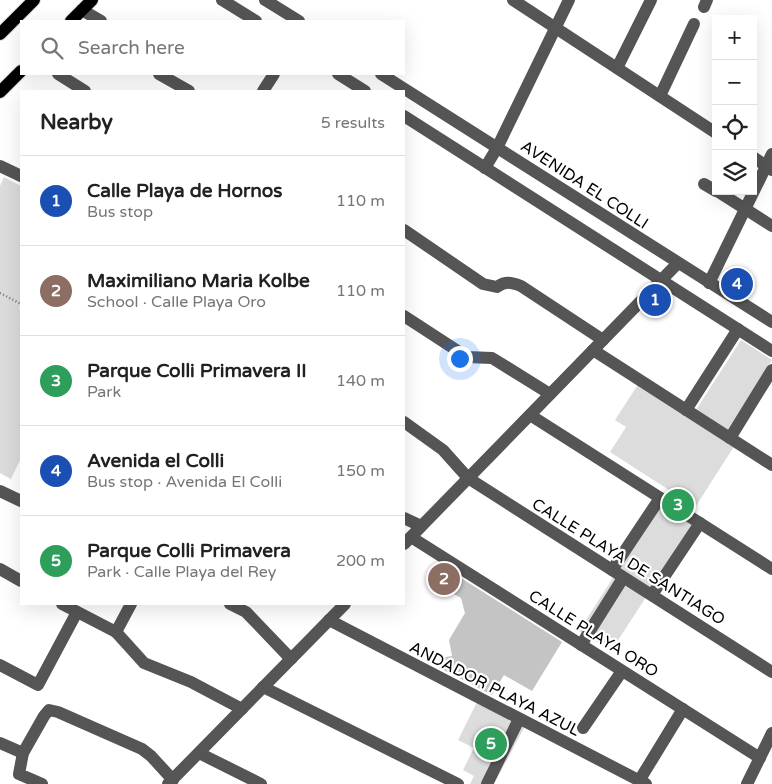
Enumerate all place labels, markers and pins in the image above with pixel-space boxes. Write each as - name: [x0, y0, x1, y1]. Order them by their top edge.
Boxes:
- pin: 4: [721, 265, 753, 303]
- pin: 1: [639, 281, 671, 319]
- pin: 3: [662, 486, 694, 524]
- pin: 2: [428, 560, 460, 598]
- pin: 5: [475, 725, 507, 763]

